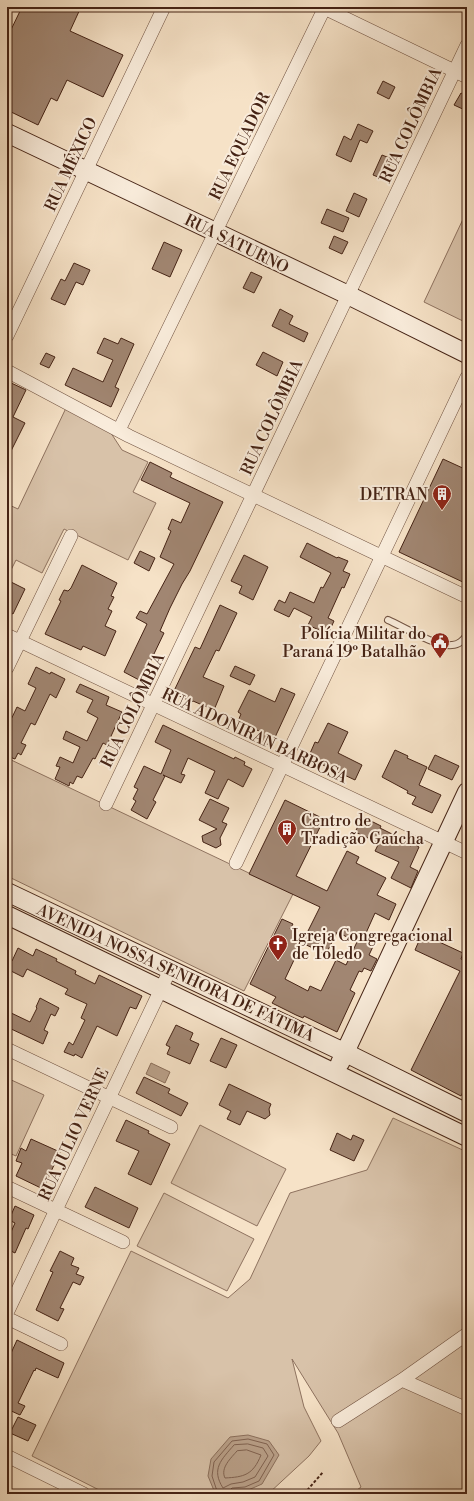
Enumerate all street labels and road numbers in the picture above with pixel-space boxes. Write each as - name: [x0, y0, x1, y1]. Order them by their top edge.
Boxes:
- street label: RUA COLÔMBIA: [374, 63, 447, 186]
- street label: RUA EQUADOR: [205, 89, 275, 204]
- street label: RUA MÉXICO: [39, 113, 101, 215]
- street label: RUA SATURNO: [181, 210, 292, 278]
- street label: RUA COLÔMBIA: [235, 355, 308, 478]
- street label: RUA COLÔMBIA: [95, 648, 170, 771]
- street label: RUA ADONIRAN BARBOSA: [158, 684, 352, 788]
- street label: AVENIDA NOSSA SENHORA DE FÁTIMA: [33, 897, 319, 1047]
- street label: RUA JULIO VERNE: [34, 1065, 113, 1204]

